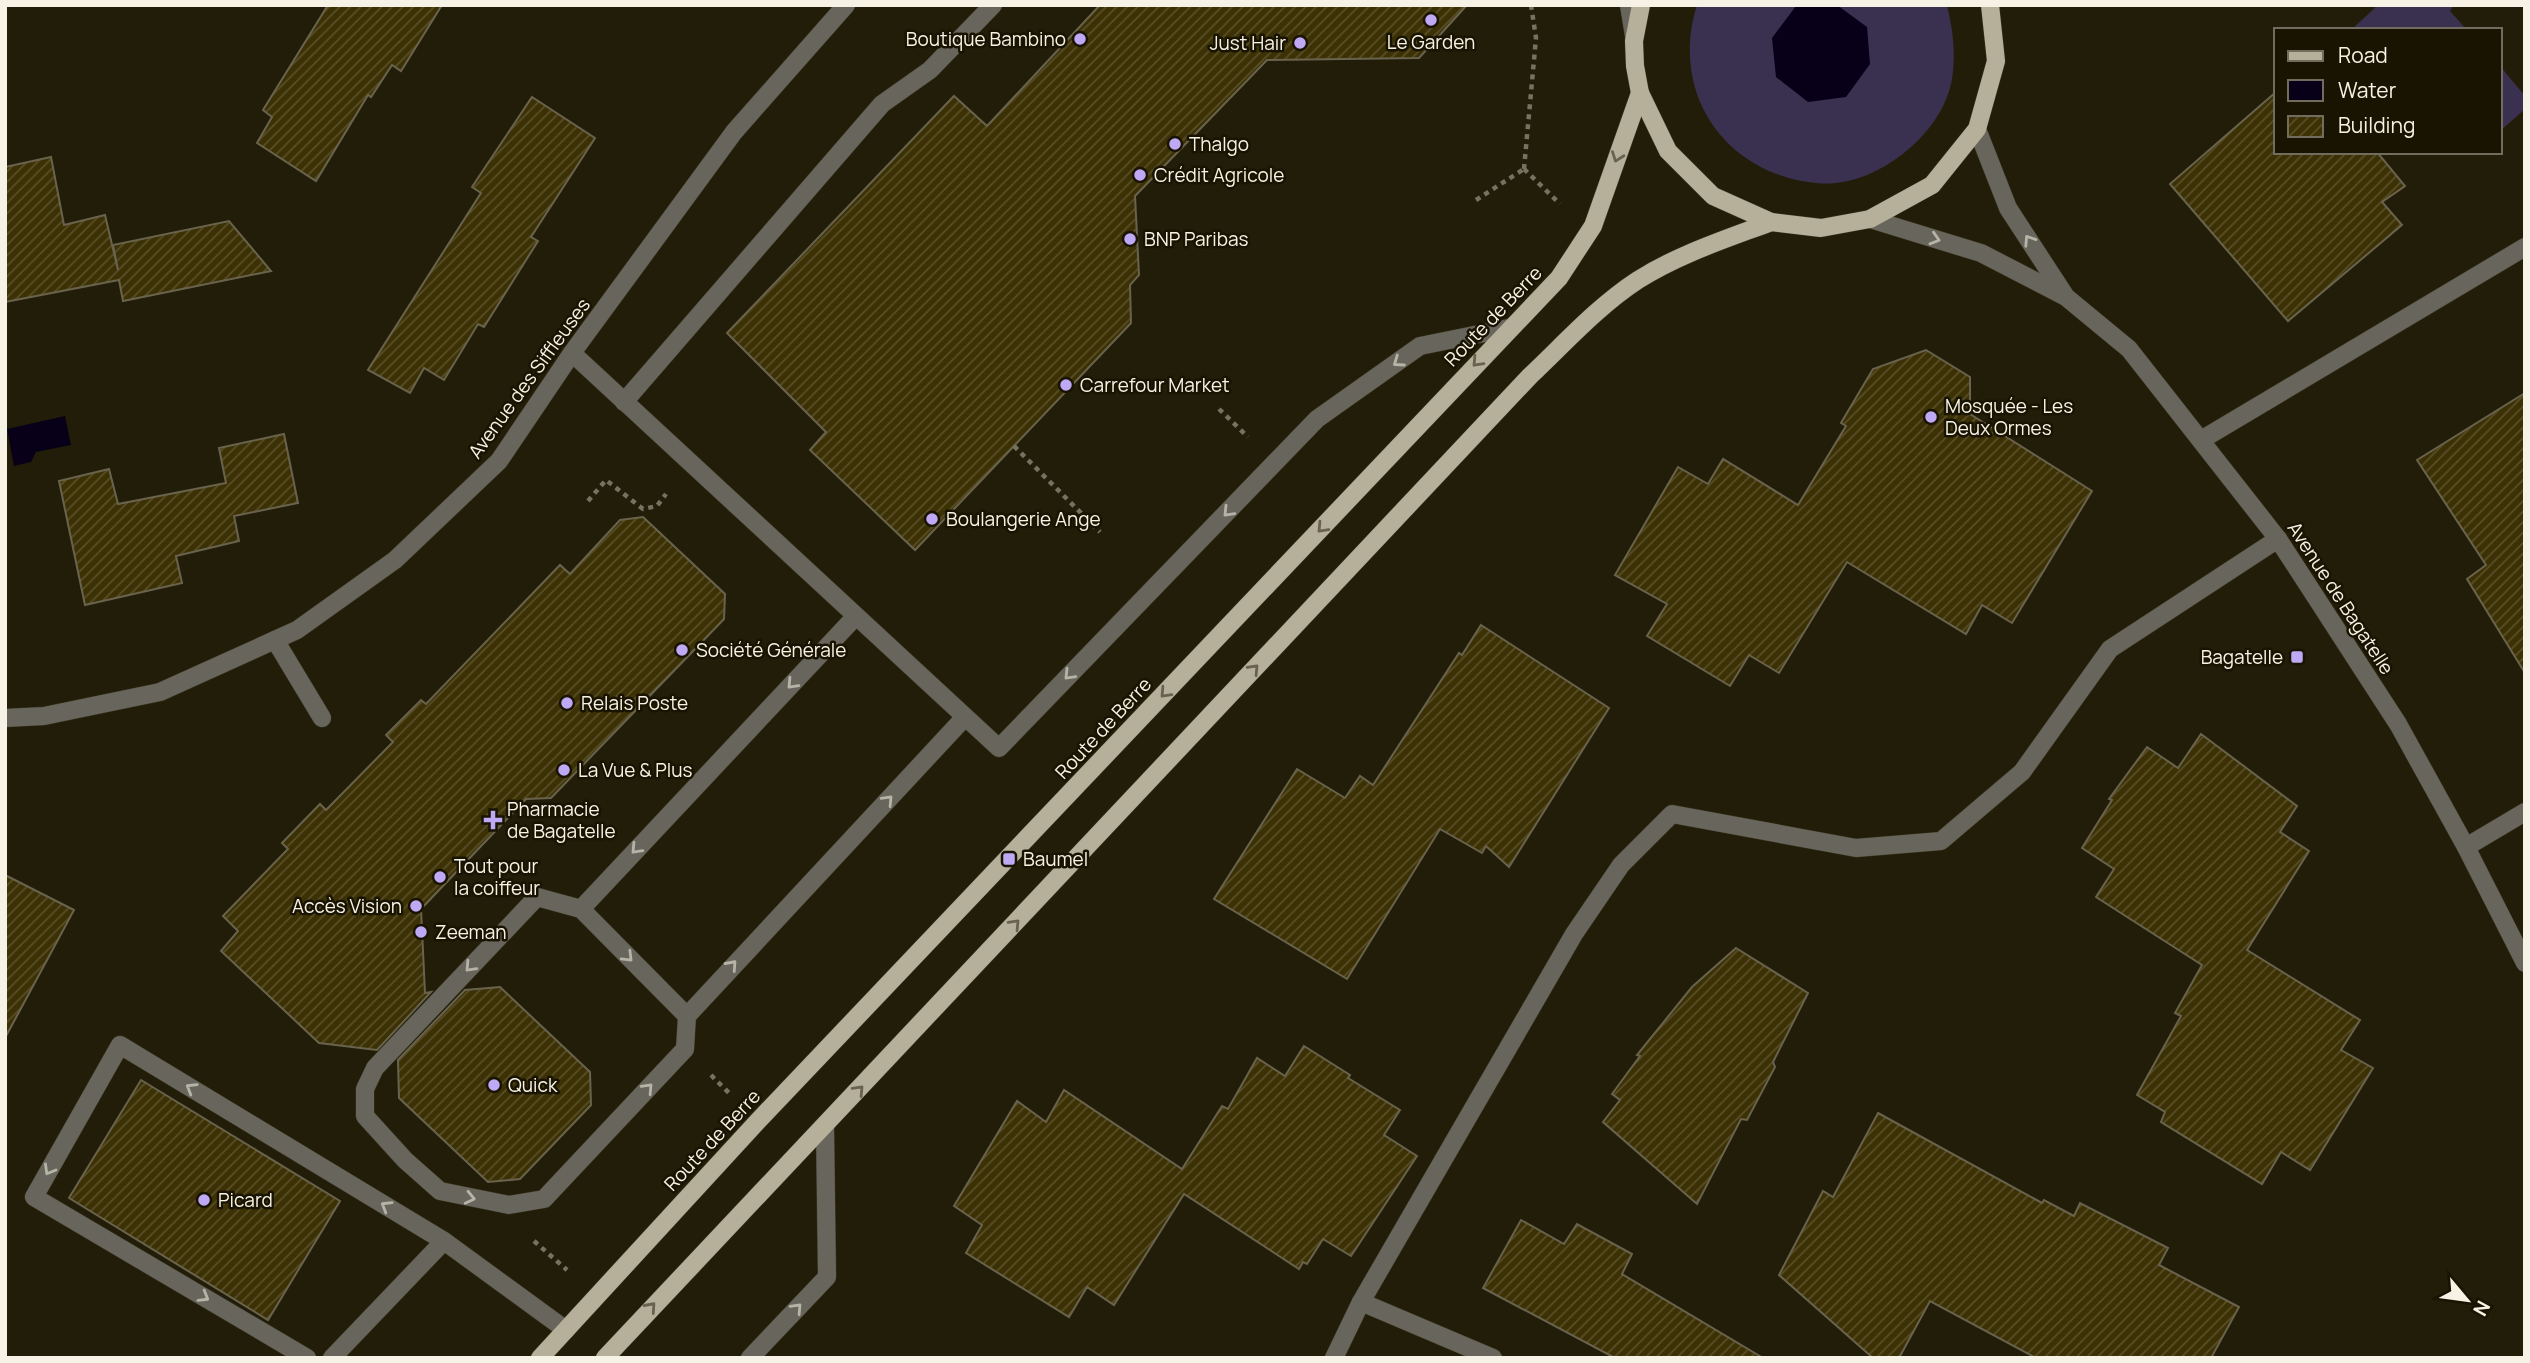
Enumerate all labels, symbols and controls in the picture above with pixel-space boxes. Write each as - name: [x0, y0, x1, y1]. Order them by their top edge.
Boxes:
- marker: Le Garden: [1423, 12, 1439, 28]
- place label: Boutique Bambino: [906, 26, 1066, 52]
- legend: [2274, 28, 2502, 154]
- place label: Le Garden: [1387, 29, 1475, 55]
- place label: Just Hair: [1210, 30, 1286, 56]
- marker: Boutique Bambino: [1072, 31, 1088, 47]
- marker: Just Hair: [1292, 35, 1308, 51]
- text: Road: [2338, 41, 2388, 69]
- text: Water: [2338, 76, 2397, 104]
- text: Building: [2338, 111, 2415, 139]
- place label: Thalgo: [1189, 131, 1249, 157]
- marker: Thalgo: [1167, 136, 1183, 152]
- one-way arrow: [1611, 151, 1625, 163]
- place label: Crédit Agricole: [1154, 162, 1284, 188]
- marker: Crédit Agricole: [1132, 167, 1148, 183]
- place label: BNP Paribas: [1144, 226, 1249, 252]
- marker: BNP Paribas: [1122, 231, 1138, 247]
- one-way arrow: [1929, 231, 1941, 246]
- one-way arrow: [2025, 235, 2037, 248]
- street label: Route de Berre: [1438, 260, 1548, 372]
- street label: Avenue des Siffleuses: [462, 293, 596, 463]
- one-way arrow: [1393, 353, 1406, 366]
- one-way arrow: [1473, 354, 1486, 367]
- place label: Carrefour Market: [1080, 372, 1230, 398]
- marker: Carrefour Market: [1058, 377, 1074, 393]
- place label: Mosquée - Les Deux Ormes: [1945, 393, 2073, 441]
- marker: Mosquée - Les Deux Ormes: [1923, 409, 1939, 425]
- one-way arrow: [1223, 504, 1236, 517]
- place label: Boulangerie Ange: [946, 506, 1101, 532]
- marker: Boulangerie Ange: [924, 511, 940, 527]
- street label: Avenue de Bagatelle: [2282, 517, 2400, 679]
- one-way arrow: [1318, 520, 1330, 533]
- place label: Société Générale: [696, 637, 846, 663]
- marker: Société Générale: [674, 642, 690, 658]
- place label: Bagatelle: [2201, 644, 2283, 670]
- marker: Bagatelle: [2289, 649, 2305, 665]
- one-way arrow: [1246, 664, 1258, 677]
- one-way arrow: [1065, 667, 1078, 680]
- street label: Route de Berre: [1049, 672, 1157, 784]
- one-way arrow: [788, 675, 800, 688]
- one-way arrow: [1161, 685, 1174, 698]
- place label: Relais Poste: [581, 690, 688, 716]
- marker: Relais Poste: [559, 695, 575, 711]
- place label: La Vue & Plus: [578, 757, 693, 783]
- marker: La Vue & Plus: [556, 762, 572, 778]
- one-way arrow: [880, 795, 892, 808]
- place label: Pharmacie de Bagatelle: [507, 796, 615, 844]
- marker: Pharmacie de Bagatelle: [485, 812, 501, 828]
- one-way arrow: [632, 841, 645, 854]
- place label: Baumel: [1023, 846, 1088, 872]
- marker: Baumel: [1001, 851, 1017, 867]
- place label: Tout pour la coiffeur: [454, 853, 540, 901]
- marker: Tout pour la coiffeur: [432, 869, 448, 885]
- place label: Accès Vision: [292, 893, 402, 919]
- marker: Accès Vision: [408, 898, 424, 914]
- place label: Zeeman: [435, 919, 507, 945]
- one-way arrow: [1006, 919, 1019, 932]
- marker: Zeeman: [413, 924, 429, 940]
- one-way arrow: [620, 949, 633, 962]
- one-way arrow: [466, 959, 479, 972]
- one-way arrow: [724, 961, 736, 974]
- place label: Quick: [508, 1072, 558, 1098]
- marker: Quick: [486, 1077, 502, 1093]
- one-way arrow: [186, 1083, 199, 1096]
- one-way arrow: [640, 1083, 652, 1096]
- street label: Route de Berre: [658, 1084, 766, 1196]
- one-way arrow: [850, 1085, 863, 1098]
- one-way arrow: [44, 1163, 57, 1176]
- place label: Picard: [218, 1187, 273, 1213]
- one-way arrow: [464, 1190, 476, 1205]
- marker: Picard: [196, 1192, 212, 1208]
- one-way arrow: [380, 1201, 393, 1214]
- north arrow: [2432, 1265, 2502, 1335]
- one-way arrow: [196, 1289, 209, 1302]
- text: N: [2467, 1296, 2497, 1321]
- one-way arrow: [643, 1302, 655, 1315]
- one-way arrow: [789, 1303, 802, 1316]

